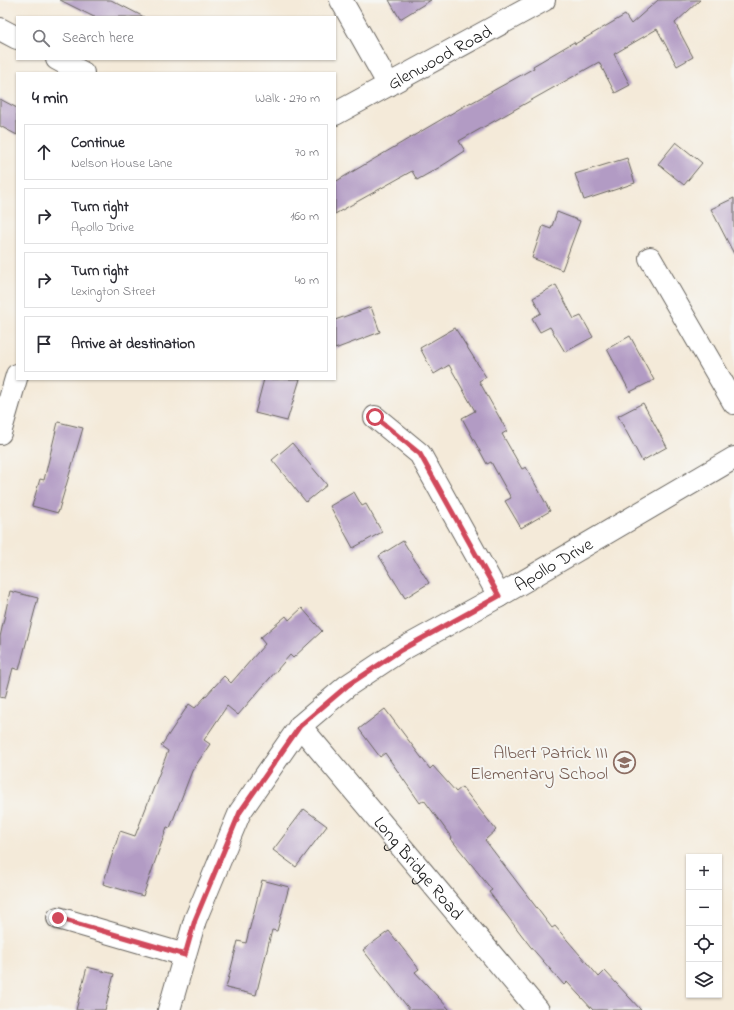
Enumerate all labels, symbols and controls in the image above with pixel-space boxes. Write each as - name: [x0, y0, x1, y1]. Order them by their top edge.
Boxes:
- search box: [16, 16, 336, 60]
- street label: Glenwood Road: [384, 20, 497, 98]
- icon: search: [30, 27, 52, 49]
- text: Search here: [62, 27, 134, 49]
- text: 4 min: [32, 86, 68, 111]
- text: Walk · 270 m: [255, 89, 320, 108]
- text: Continue: [71, 132, 125, 154]
- icon: ahead: [33, 141, 55, 163]
- text: 70 m: [295, 143, 319, 162]
- text: Nelson House Lane: [71, 154, 172, 173]
- text: Turn right: [71, 196, 129, 218]
- icon: right: [33, 205, 55, 227]
- text: 160 m: [290, 207, 319, 226]
- text: Apollo Drive: [71, 218, 134, 237]
- text: Turn right: [71, 260, 129, 282]
- icon: right: [33, 269, 55, 291]
- text: 40 m: [295, 271, 319, 290]
- text: Lexington Street: [71, 282, 156, 301]
- icon: arrive: [33, 333, 55, 355]
- text: Arrive at destination: [71, 333, 195, 355]
- route start: [366, 408, 384, 426]
- street label: Apollo Drive: [510, 532, 599, 599]
- place label: Albert Patrick III Elementary School: [470, 741, 608, 788]
- school or university icon: Albert Patrick III Elementary School: [611, 749, 637, 775]
- street label: Long Bridge Road: [366, 811, 469, 927]
- map controls: [686, 854, 722, 998]
- button: +: [686, 854, 722, 890]
- button: −: [686, 890, 722, 926]
- route end: [49, 909, 67, 927]
- button: locate: [686, 926, 722, 962]
- button: layers: [686, 962, 722, 998]

